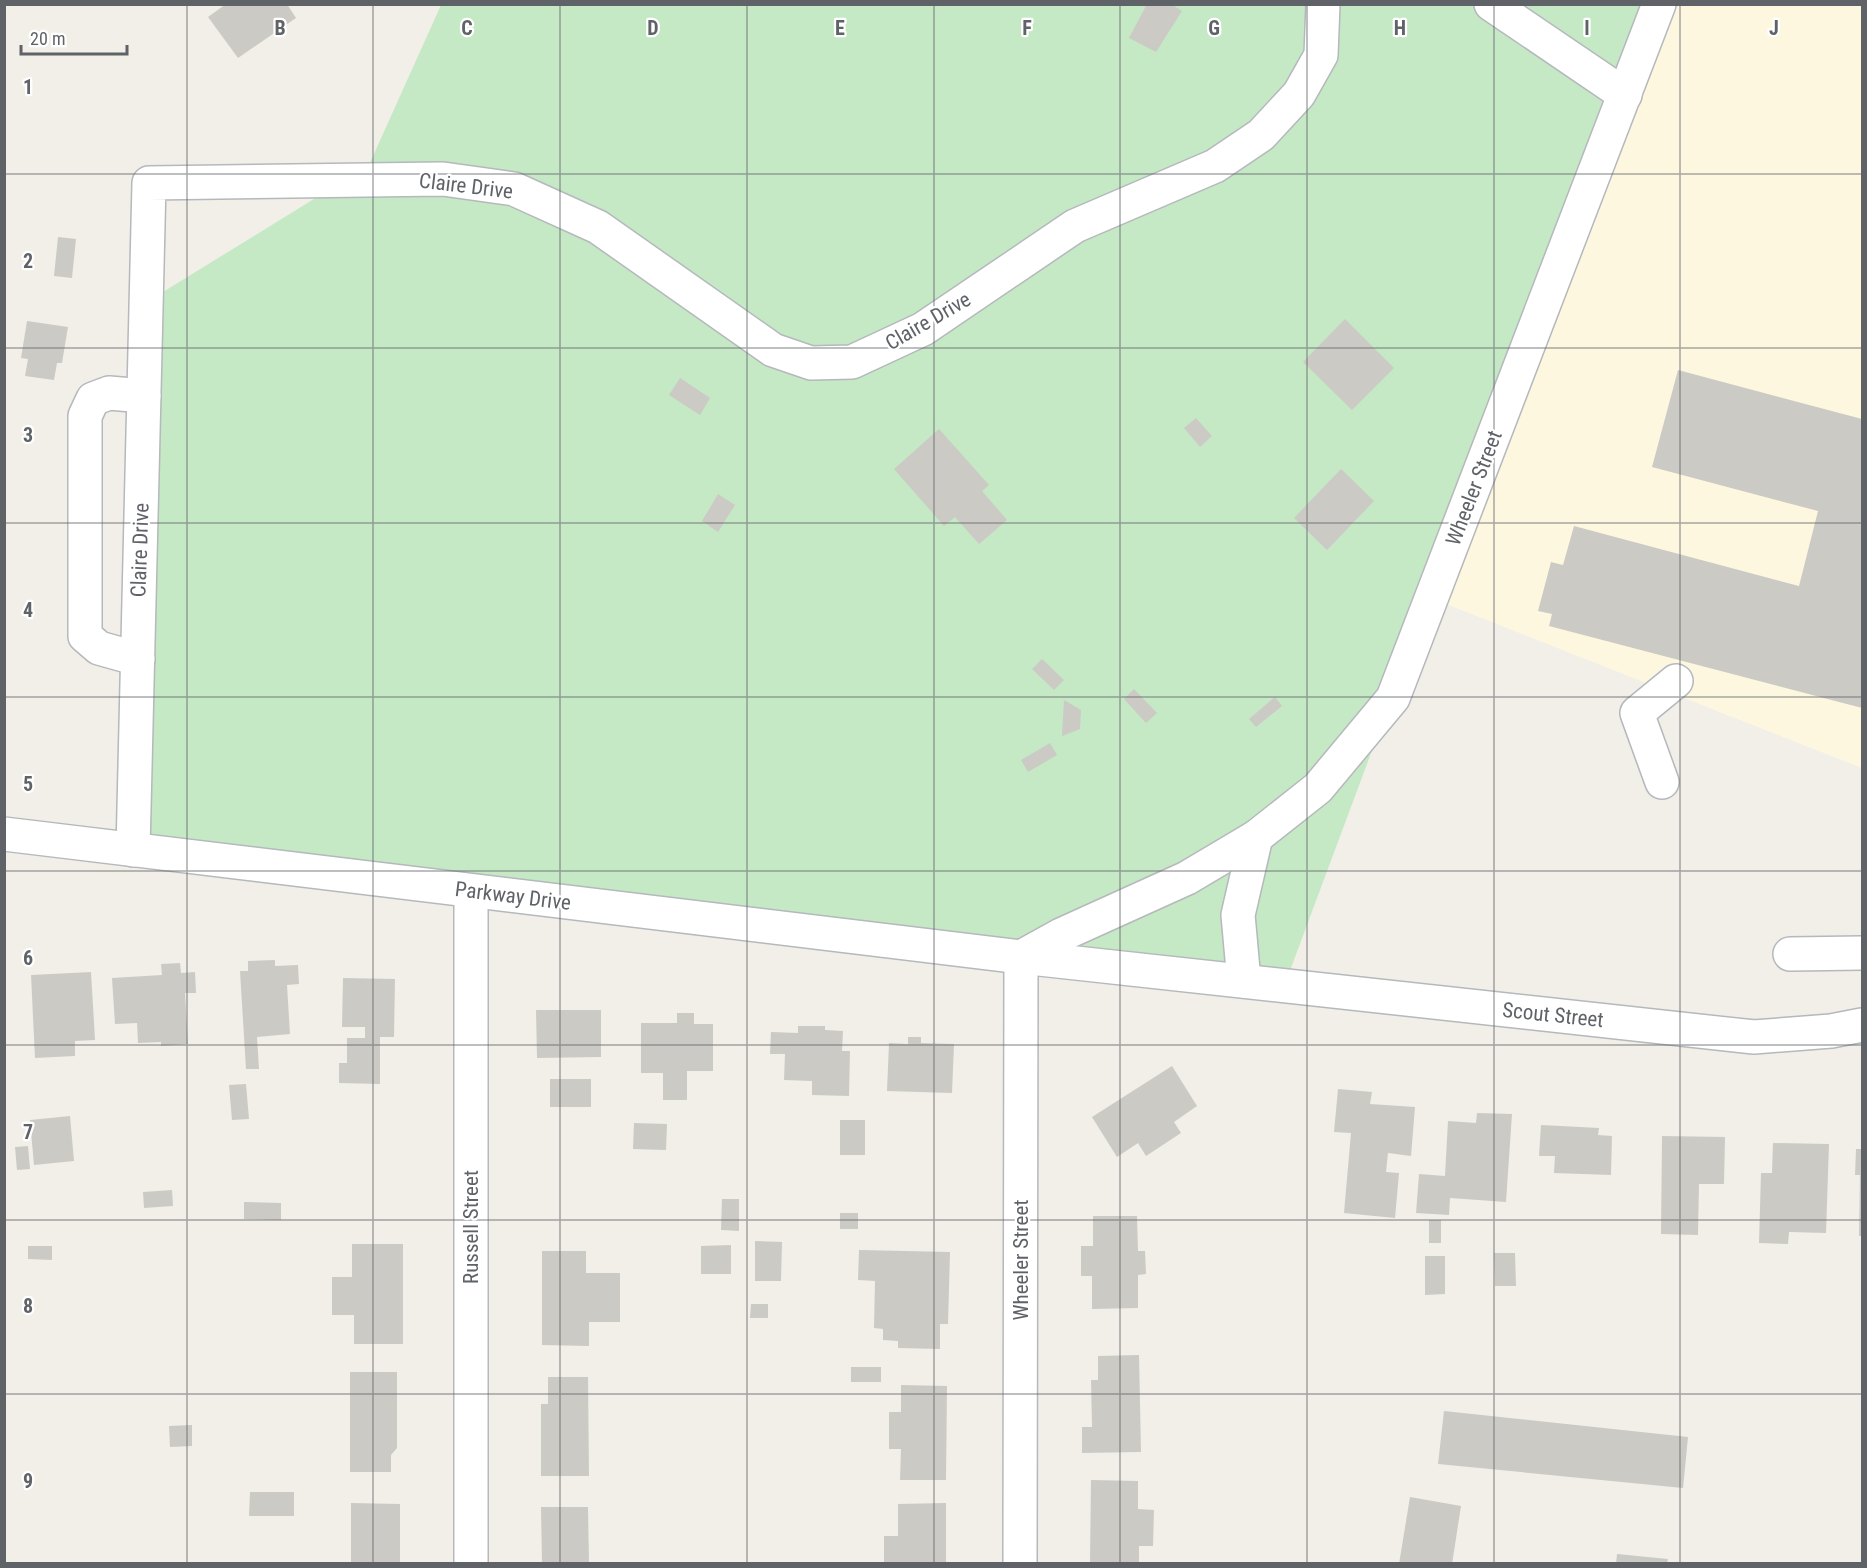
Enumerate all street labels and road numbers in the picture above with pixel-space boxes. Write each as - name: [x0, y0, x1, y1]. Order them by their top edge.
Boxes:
- street label: Claire Drive: [418, 168, 514, 204]
- street label: Claire Drive: [881, 287, 975, 355]
- street label: Wheeler Street: [1441, 427, 1507, 549]
- street label: Claire Drive: [126, 502, 154, 598]
- street label: Parkway Drive: [454, 877, 572, 915]
- street label: Scout Street: [1501, 998, 1605, 1032]
- street label: Russell Street: [459, 1170, 483, 1284]
- street label: Wheeler Street: [1009, 1200, 1033, 1320]

